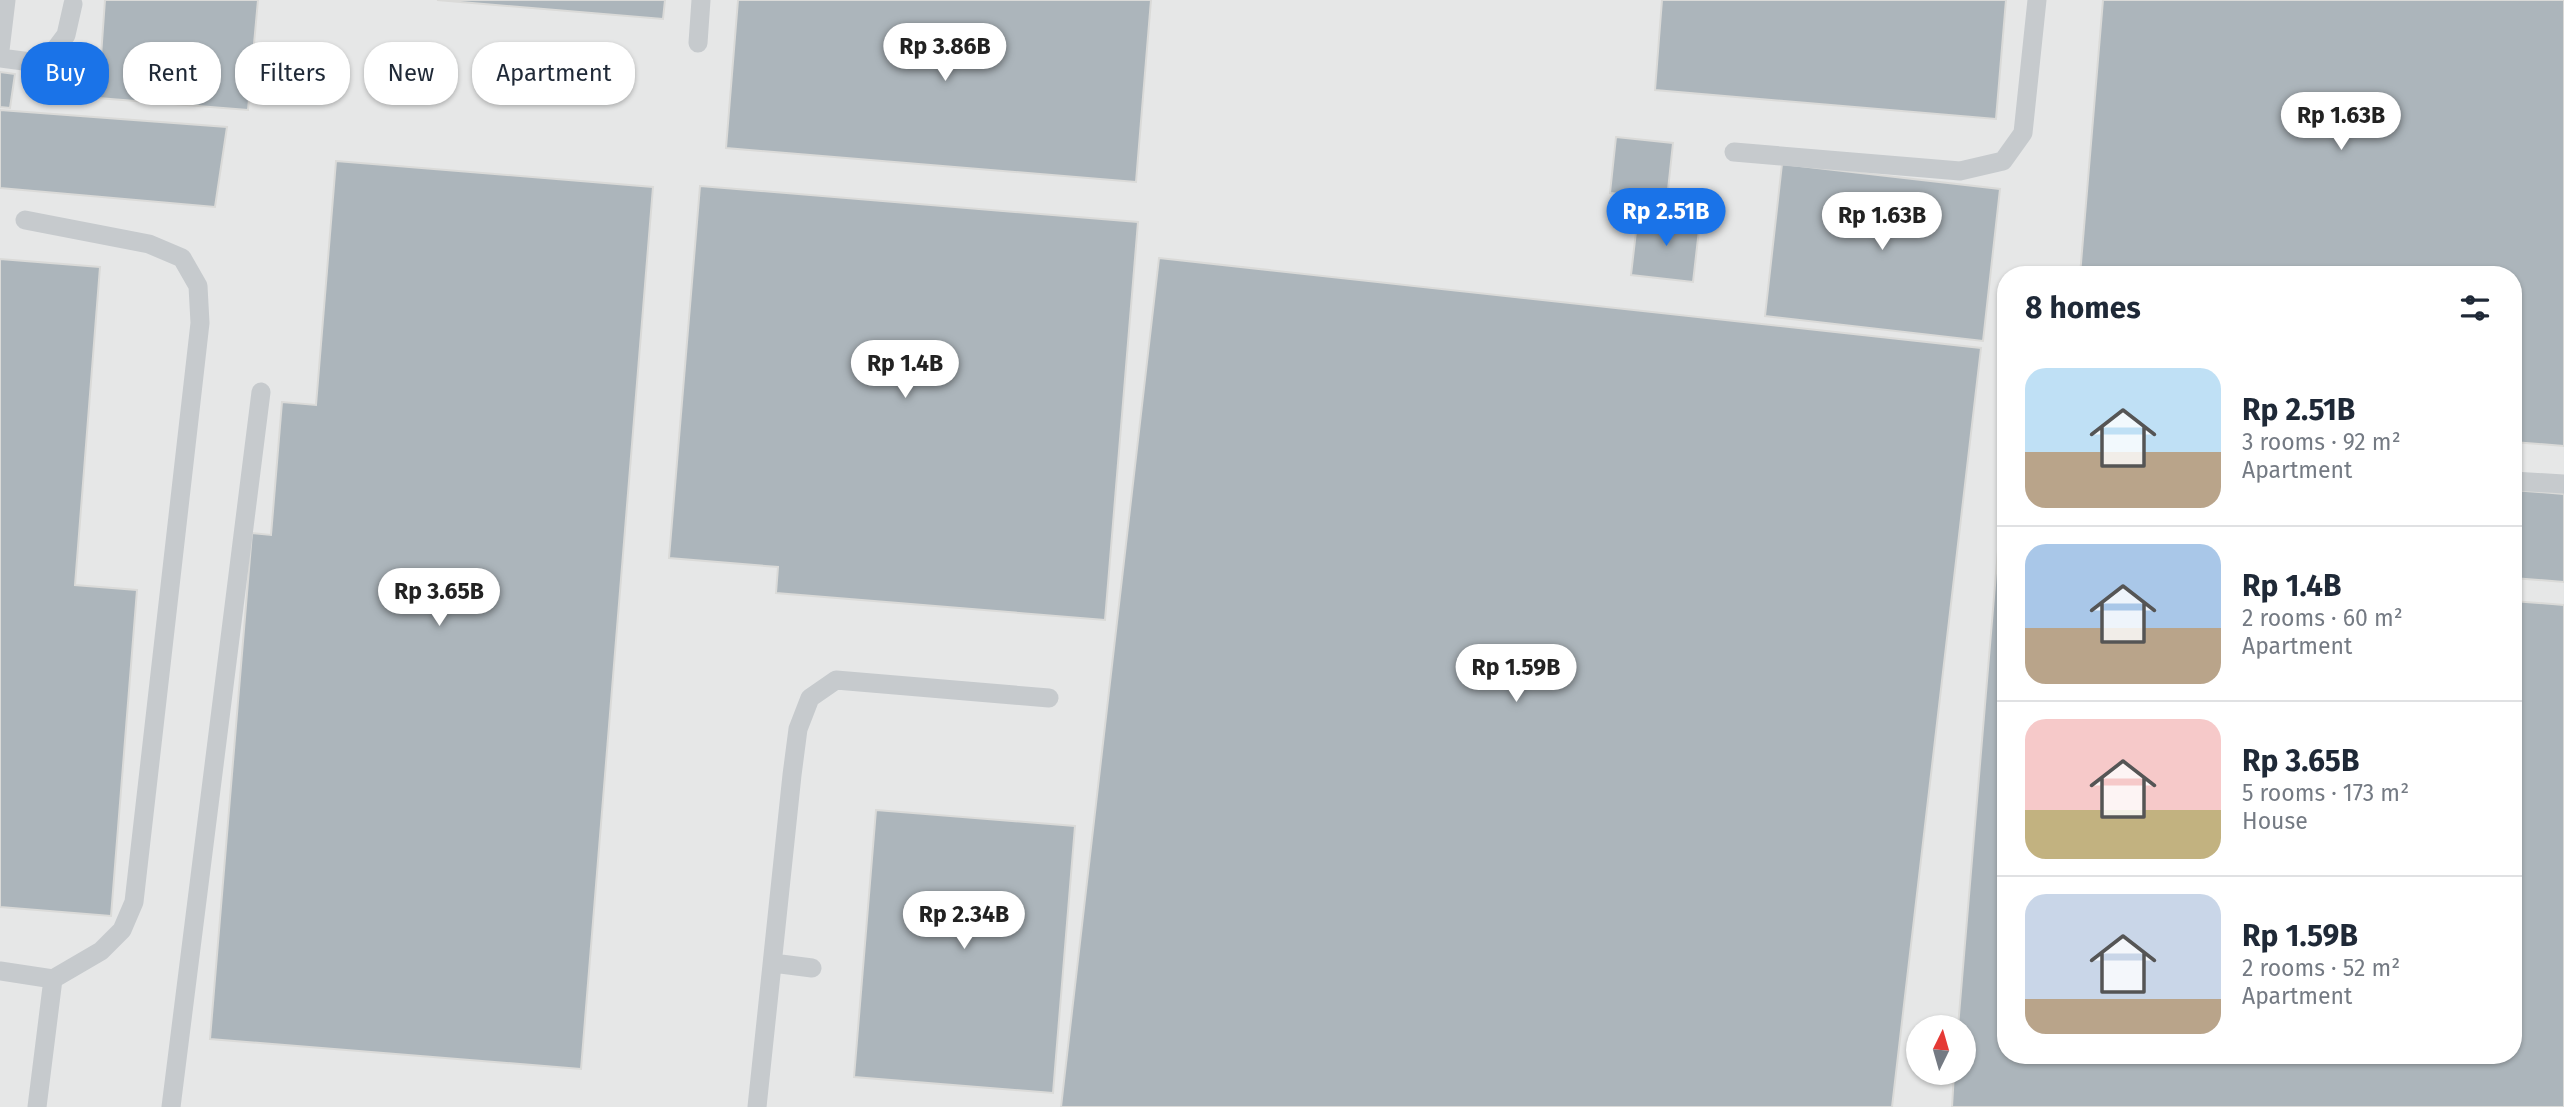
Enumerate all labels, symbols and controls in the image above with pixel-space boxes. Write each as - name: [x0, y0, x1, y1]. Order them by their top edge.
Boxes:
- pin: Rp 3.86B: [873, 24, 1017, 83]
- text: Rp 3.86B: [899, 32, 991, 60]
- chip: Buy: [21, 42, 109, 105]
- chip: Rent: [123, 42, 221, 105]
- chip: Filters: [235, 42, 350, 105]
- chip: New: [364, 42, 458, 105]
- chip: Apartment: [472, 42, 635, 105]
- pin: Rp 1.63B: [2269, 92, 2413, 152]
- text: Rp 1.63B: [2297, 101, 2385, 129]
- pin: Rp 2.51B: [1594, 188, 1738, 248]
- pin: Rp 1.63B: [1810, 192, 1954, 252]
- text: Rp 2.51B: [1623, 197, 1709, 225]
- text: Rp 1.63B: [1838, 201, 1926, 229]
- icon: filters: [2456, 289, 2494, 327]
- text: 8 homes: [2025, 290, 2141, 326]
- pin: Rp 1.4B: [840, 340, 970, 400]
- text: Rp 1.4B: [867, 349, 943, 377]
- text: Rp 2.51B: [2242, 392, 2355, 428]
- icon: home: [2081, 396, 2165, 480]
- text: 3 rooms · 92 m²: [2242, 428, 2401, 456]
- text: Apartment: [2242, 456, 2352, 484]
- pin: Rp 3.65B: [367, 568, 511, 628]
- text: Rp 1.4B: [2242, 568, 2341, 604]
- icon: home: [2081, 572, 2165, 656]
- text: Rp 3.65B: [394, 577, 484, 605]
- text: 2 rooms · 60 m²: [2242, 604, 2403, 632]
- text: Apartment: [2242, 632, 2352, 660]
- pin: Rp 1.59B: [1444, 644, 1588, 704]
- text: Rp 1.59B: [1472, 653, 1560, 681]
- text: Rp 3.65B: [2242, 743, 2359, 779]
- icon: home: [2081, 747, 2165, 831]
- text: 5 rooms · 173 m²: [2242, 779, 2409, 807]
- text: House: [2242, 807, 2308, 835]
- pin: Rp 2.34B: [892, 892, 1036, 951]
- text: Rp 2.34B: [919, 900, 1009, 928]
- text: Rp 1.59B: [2242, 918, 2358, 954]
- icon: home: [2081, 922, 2165, 1006]
- text: 2 rooms · 52 m²: [2242, 954, 2400, 982]
- text: Apartment: [2242, 982, 2352, 1010]
- north arrow: [1906, 1015, 1976, 1085]
- map controls: [1906, 1015, 1976, 1085]

